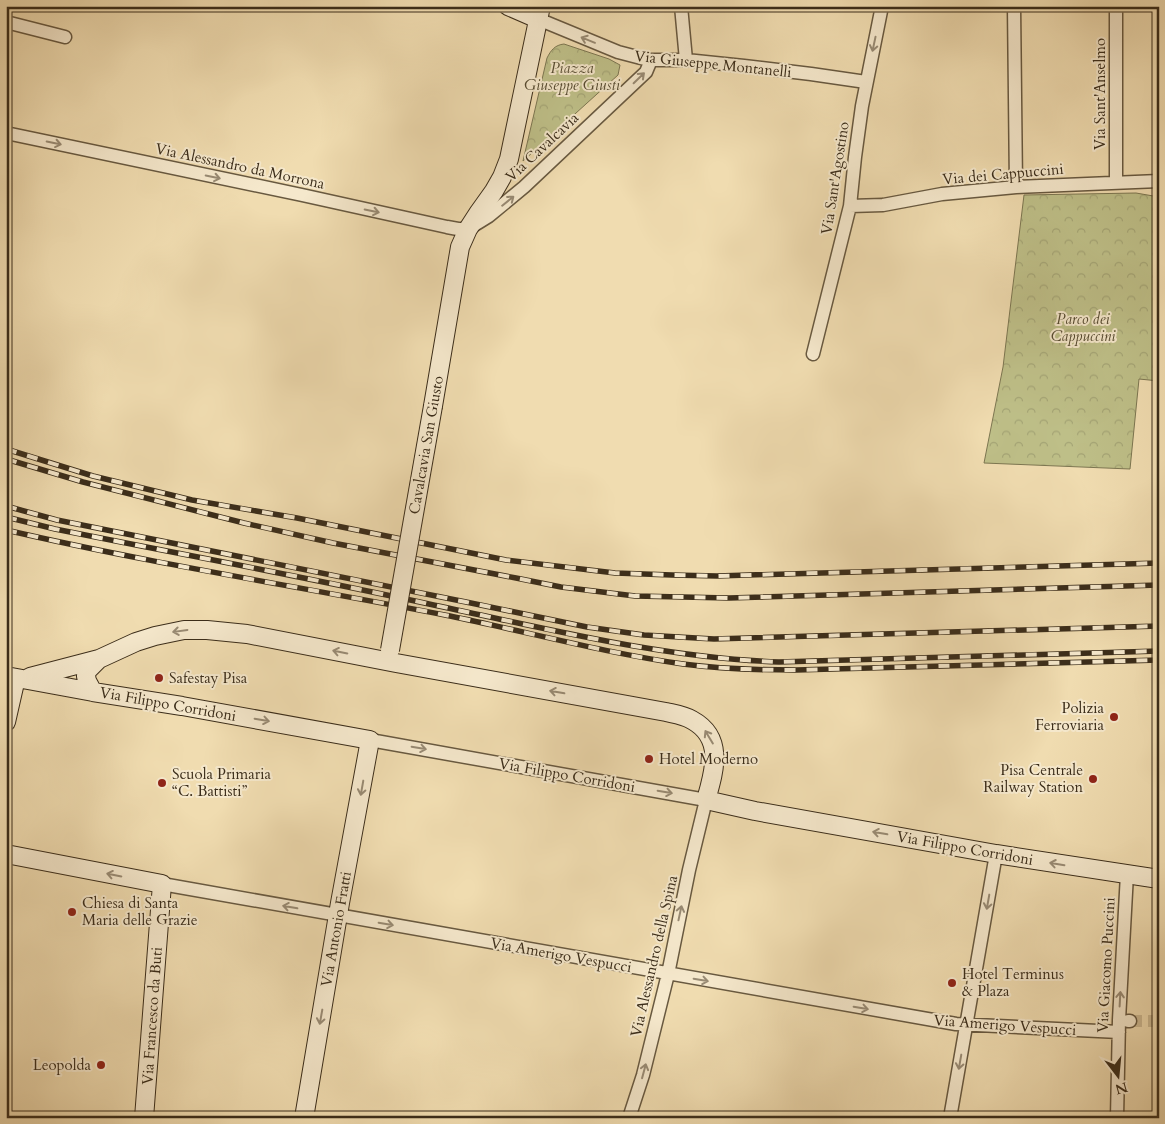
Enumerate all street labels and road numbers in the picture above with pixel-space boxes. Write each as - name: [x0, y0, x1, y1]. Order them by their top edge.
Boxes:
- street label: Via Sant'Anselmo: [1090, 38, 1110, 150]
- street label: Via Giuseppe Montanelli: [633, 46, 793, 82]
- street label: Via Cavalcavia: [501, 108, 583, 186]
- street label: Via Sant'Agostino: [816, 120, 854, 236]
- street label: Via Alessandro da Morrona: [154, 138, 327, 194]
- street label: Via dei Cappuccini: [942, 159, 1064, 189]
- street label: Cavalcavia San Giusto: [404, 374, 448, 516]
- street label: Via Filippo Corridoni: [98, 682, 238, 726]
- street label: Via Filippo Corridoni: [497, 753, 637, 797]
- street label: Via Filippo Corridoni: [895, 826, 1035, 870]
- street label: Via Antonio Fratti: [316, 870, 356, 988]
- street label: Via Alessandro della Spina: [626, 873, 682, 1039]
- street label: Via Giacomo Puccini: [1092, 897, 1120, 1033]
- street label: Via Amerigo Vespucci: [489, 933, 633, 977]
- street label: Via Francesco da Buti: [137, 946, 167, 1086]
- street label: Via Amerigo Vespucci: [933, 1010, 1077, 1040]

